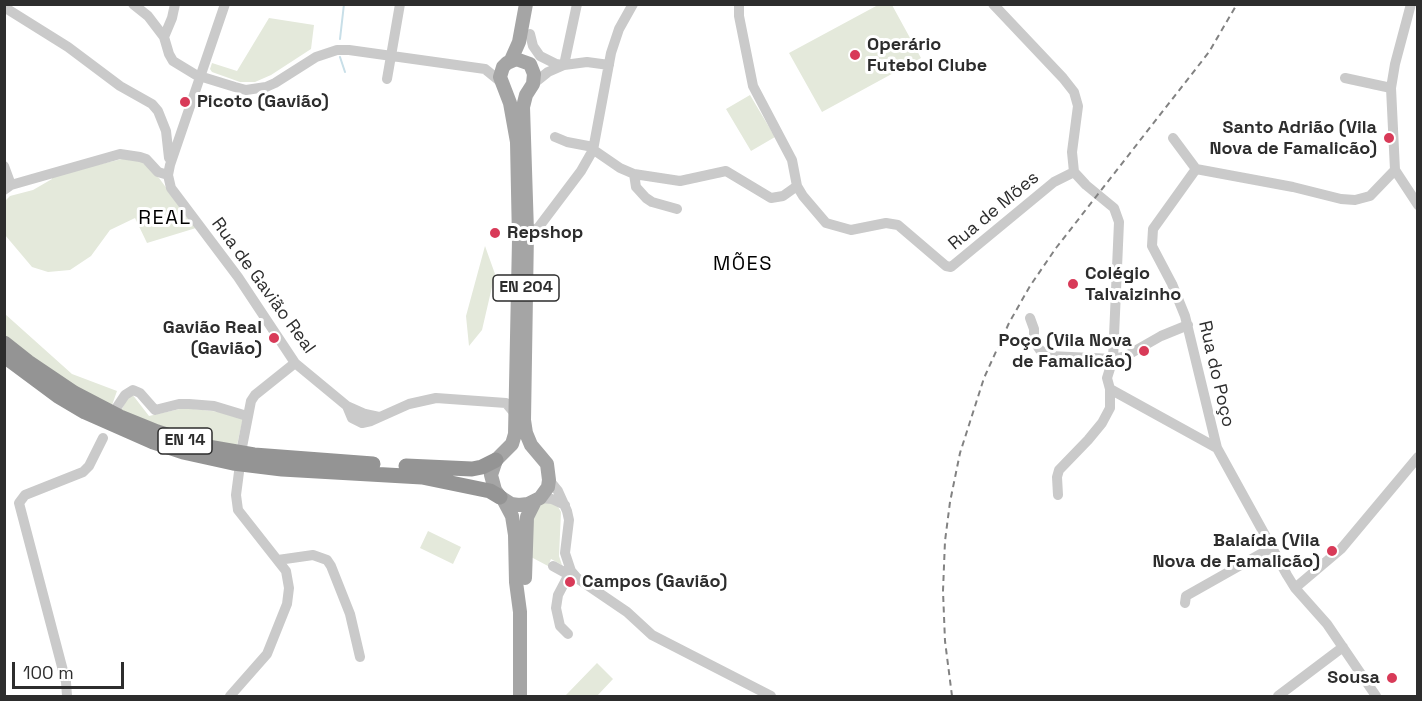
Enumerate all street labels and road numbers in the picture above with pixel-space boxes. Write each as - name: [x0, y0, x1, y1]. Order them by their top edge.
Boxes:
- street label: Rua de Mões: [945, 167, 1043, 255]
- street label: Rua de Gavião Real: [206, 214, 320, 358]
- road number: EN 204: [493, 275, 559, 301]
- street label: Rua do Poço: [1193, 319, 1239, 429]
- road number: EN 14: [158, 428, 212, 454]

